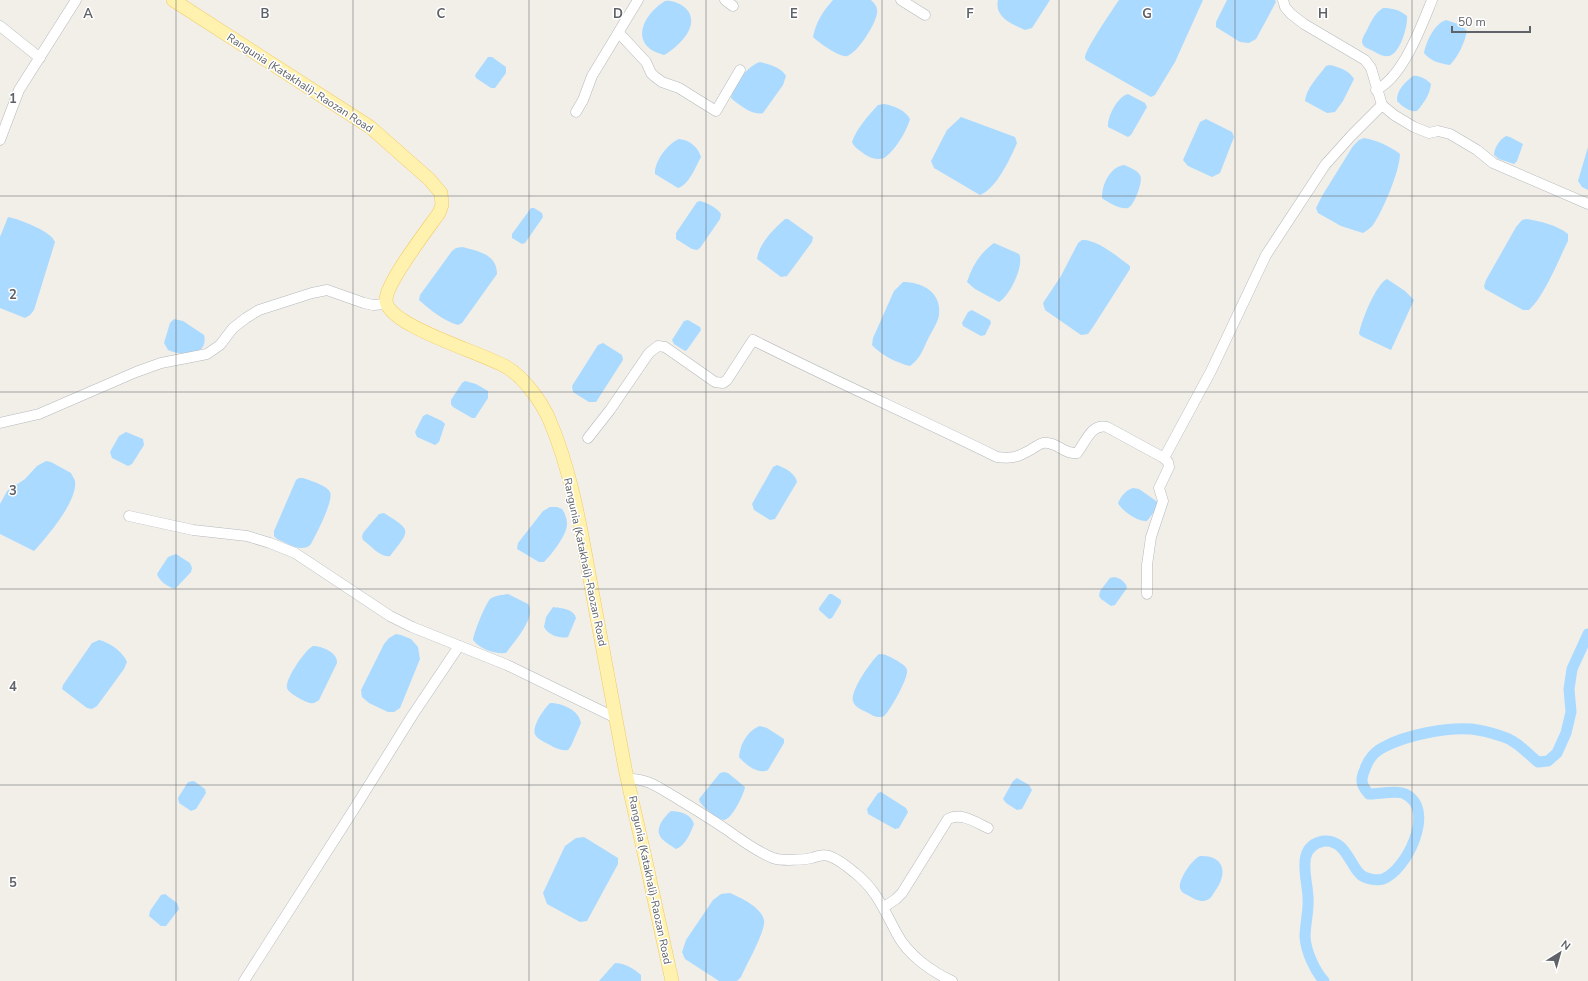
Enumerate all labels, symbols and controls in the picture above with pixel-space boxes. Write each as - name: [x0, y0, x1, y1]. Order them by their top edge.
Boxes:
- text: A: [83, 5, 93, 23]
- text: B: [261, 5, 270, 23]
- text: C: [437, 5, 446, 23]
- text: D: [613, 5, 623, 23]
- text: E: [790, 5, 798, 23]
- text: F: [966, 5, 974, 23]
- text: G: [1142, 5, 1152, 23]
- text: H: [1318, 5, 1328, 23]
- scale bar: [1452, 8, 1530, 34]
- text: 50 m: [1458, 14, 1486, 30]
- street label: Rangunia (Katakhali)-Raozan Road: [224, 30, 376, 136]
- text: 1: [9, 90, 17, 108]
- text: 2: [9, 286, 17, 304]
- street label: Rangunia (Katakhali)-Raozan Road: [560, 476, 610, 648]
- text: 3: [9, 482, 17, 500]
- text: 4: [9, 678, 17, 696]
- street label: Rangunia (Katakhali)-Raozan Road: [625, 794, 675, 966]
- text: 5: [9, 874, 17, 892]
- north arrow: [1540, 933, 1580, 973]
- text: N: [1558, 937, 1574, 954]

